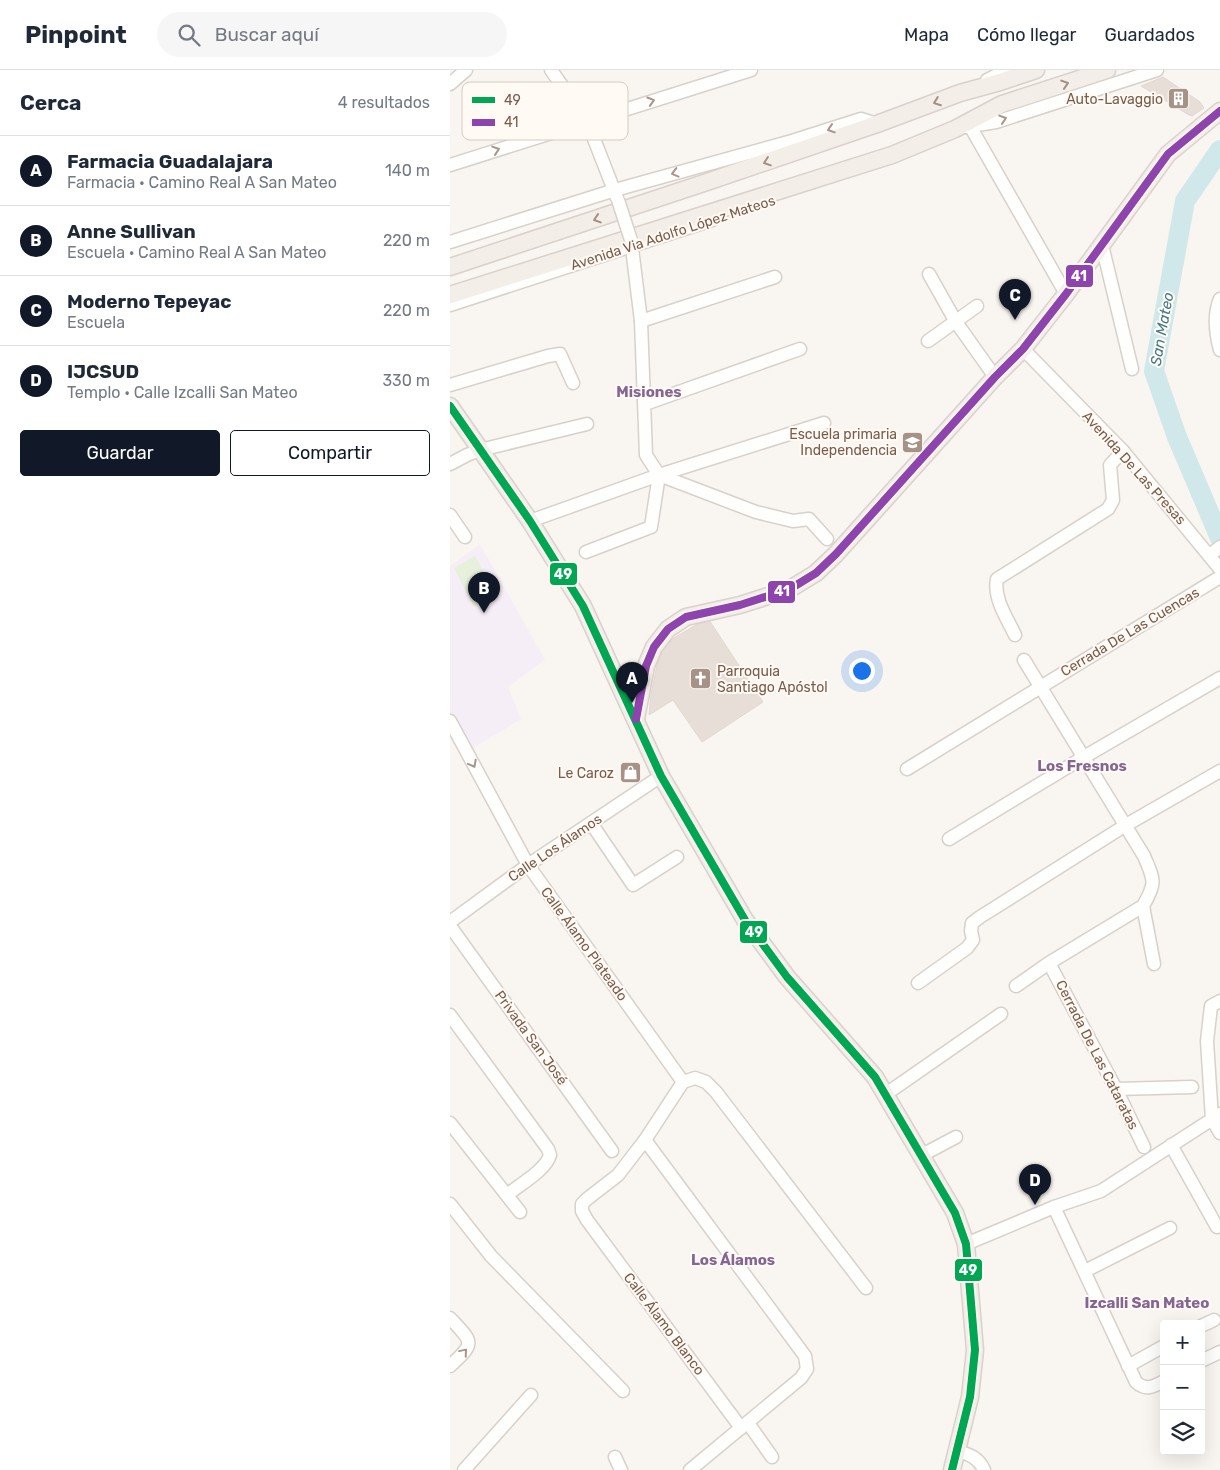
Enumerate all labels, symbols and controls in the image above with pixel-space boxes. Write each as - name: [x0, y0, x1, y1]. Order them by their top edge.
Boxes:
- search box: [157, 12, 507, 57]
- text: Pinpoint: [25, 21, 127, 49]
- icon: search: [175, 21, 203, 49]
- text: Buscar aquí: [215, 23, 319, 46]
- text: Mapa: [904, 24, 949, 46]
- text: Cómo llegar: [977, 24, 1076, 46]
- text: Guardados: [1104, 24, 1195, 46]
- one-way arrow: [1060, 79, 1068, 89]
- legend: [462, 82, 628, 140]
- building icon: Auto-Lavaggio: [1167, 87, 1191, 111]
- text: Cerca: [20, 90, 81, 115]
- place label: Auto-Lavaggio: [1066, 91, 1163, 108]
- text: 49: [504, 92, 521, 109]
- text: 4 resultados: [338, 93, 430, 112]
- one-way arrow: [933, 95, 942, 106]
- one-way arrow: [647, 97, 655, 107]
- text: 41: [504, 114, 518, 131]
- one-way arrow: [998, 115, 1007, 125]
- one-way arrow: [827, 123, 836, 133]
- one-way arrow: [492, 146, 500, 156]
- text: Farmacia Guadalajara: [67, 150, 273, 173]
- one-way arrow: [764, 156, 772, 166]
- text: A: [30, 161, 42, 180]
- text: 140 m: [385, 161, 430, 180]
- one-way arrow: [671, 168, 679, 178]
- text: Farmacia · Camino Real A San Mateo: [67, 173, 337, 192]
- street label: Avenida Via Adolfo López Mateos: [569, 192, 777, 274]
- one-way arrow: [593, 213, 601, 223]
- text: Anne Sullivan: [67, 220, 196, 243]
- text: B: [30, 231, 42, 250]
- text: 220 m: [383, 231, 430, 250]
- text: Escuela · Camino Real A San Mateo: [67, 243, 327, 262]
- line badge: 41: [1065, 264, 1094, 288]
- text: 41: [1071, 268, 1087, 285]
- pin: C: [999, 279, 1031, 320]
- text: Moderno Tepeyac: [67, 290, 231, 313]
- water label: San Mateo: [1147, 290, 1177, 367]
- text: C: [30, 301, 42, 320]
- text: 220 m: [383, 301, 430, 320]
- text: Escuela: [67, 313, 125, 332]
- text: IJCSUD: [67, 360, 139, 383]
- text: D: [30, 371, 42, 390]
- text: 330 m: [382, 371, 430, 390]
- text: Templo · Calle Izcalli San Mateo: [67, 383, 298, 402]
- district label: Misiones: [616, 383, 682, 401]
- street label: Avenida De Las Presas: [1079, 408, 1189, 528]
- place label: Escuela primaria Independencia: [789, 426, 897, 459]
- button: Guardar: [20, 430, 220, 476]
- button: Compartir: [230, 430, 430, 476]
- school or university icon: Escuela primaria Independencia: [901, 430, 925, 454]
- line badge: 49: [549, 562, 578, 586]
- text: 49: [554, 566, 572, 583]
- pin: B: [468, 572, 500, 613]
- line badge: 41: [767, 580, 796, 604]
- text: 41: [774, 583, 790, 600]
- street label: Cerrada De Las Cuencas: [1058, 584, 1202, 680]
- your location: [849, 658, 875, 684]
- pin: A: [616, 662, 648, 703]
- place label: Parroquia Santiago Apóstol: [717, 663, 828, 696]
- church icon: Parroquia Santiago Apóstol: [689, 667, 713, 691]
- district label: Los Fresnos: [1037, 757, 1127, 775]
- one-way arrow: [467, 759, 477, 768]
- shop icon: Le Caroz: [618, 761, 642, 785]
- place label: Le Caroz: [558, 765, 614, 782]
- street label: Calle Los Álamos: [504, 810, 605, 886]
- street label: Calle Álamo Plateado: [537, 883, 632, 1004]
- line badge: 49: [739, 920, 768, 944]
- text: 49: [745, 924, 763, 941]
- street label: Cerrada De Las Cataratas: [1052, 977, 1142, 1133]
- street label: Privada San José: [491, 987, 571, 1089]
- pin: D: [1019, 1164, 1051, 1205]
- district label: Los Álamos: [691, 1251, 775, 1269]
- line badge: 49: [954, 1258, 983, 1282]
- text: 49: [959, 1262, 977, 1279]
- street label: Calle Álamo Blanco: [620, 1269, 709, 1379]
- district label: Izcalli San Mateo: [1085, 1294, 1209, 1312]
- map controls: [1160, 1320, 1205, 1455]
- button: +: [1160, 1320, 1205, 1365]
- one-way arrow: [458, 1348, 467, 1357]
- button: −: [1160, 1365, 1205, 1410]
- button: layers: [1160, 1410, 1205, 1455]

